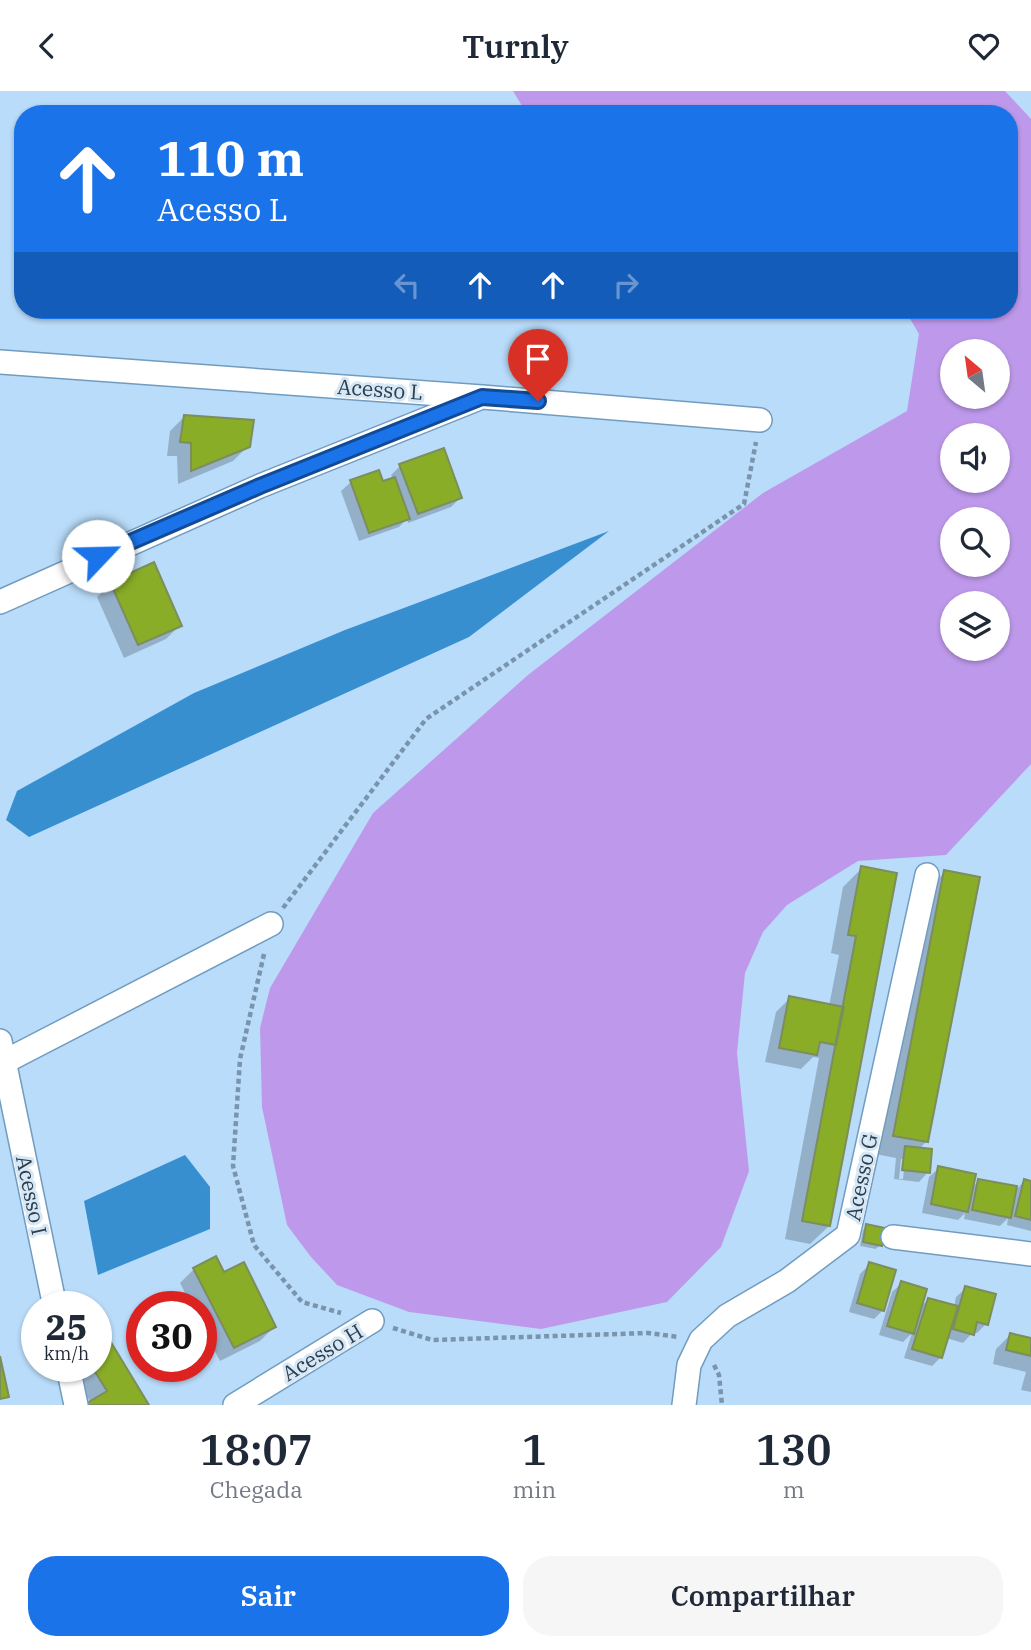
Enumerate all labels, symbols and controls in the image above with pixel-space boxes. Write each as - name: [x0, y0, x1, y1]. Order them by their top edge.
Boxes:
- text: Turnly: [462, 25, 569, 67]
- icon: back: [28, 27, 66, 65]
- icon: heart: [965, 27, 1003, 65]
- text: 110 m: [157, 126, 304, 189]
- icon: ahead: [42, 133, 133, 224]
- text: Acesso L: [157, 188, 288, 230]
- icon: left: [388, 266, 426, 304]
- icon: ahead: [461, 266, 499, 304]
- icon: ahead: [534, 266, 572, 304]
- icon: right: [607, 266, 645, 304]
- pin: [508, 329, 568, 401]
- north arrow: [940, 339, 1010, 409]
- map controls: [940, 339, 1010, 661]
- icon: arrive: [519, 340, 557, 378]
- street label: Acesso L: [336, 372, 424, 406]
- button: sound: [940, 423, 1010, 493]
- button: search: [940, 507, 1010, 577]
- position arrow: [61, 519, 135, 593]
- button: layers: [940, 591, 1010, 661]
- street label: Acesso G: [838, 1131, 884, 1223]
- street label: Acesso I: [10, 1153, 54, 1237]
- speed limit sign: 30: [126, 1291, 217, 1382]
- text: 25: [45, 1304, 88, 1350]
- street label: Acesso H: [276, 1317, 368, 1387]
- text: km/h: [44, 1342, 89, 1365]
- text: 18:07: [200, 1422, 313, 1477]
- text: 1: [522, 1422, 547, 1477]
- text: 130: [756, 1422, 831, 1477]
- text: Chegada: [210, 1474, 303, 1504]
- text: min: [512, 1474, 556, 1504]
- text: m: [783, 1474, 805, 1504]
- button: Sair: [28, 1556, 509, 1636]
- button: Compartilhar: [523, 1556, 1003, 1636]

